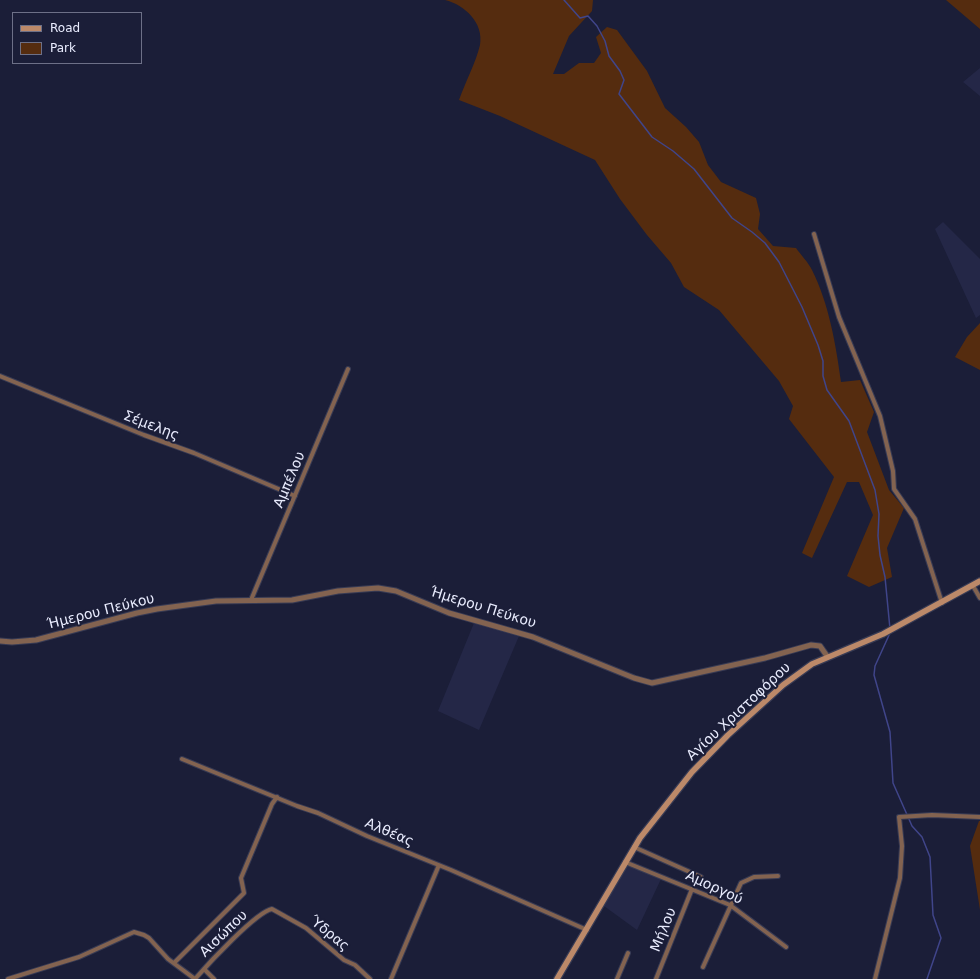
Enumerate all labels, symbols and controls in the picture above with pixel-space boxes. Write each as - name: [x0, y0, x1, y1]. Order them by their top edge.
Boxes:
- legend: [12, 12, 142, 64]
- text: Road: [50, 21, 80, 35]
- text: Park: [50, 41, 76, 55]
- street label: Σέμελης: [121, 408, 181, 444]
- street label: Αμπέλου: [271, 449, 309, 511]
- street label: Ήμερου Πεύκου: [428, 584, 538, 632]
- street label: Ήμερου Πεύκου: [46, 591, 156, 633]
- street label: Αγίου Χριστοφόρου: [683, 659, 795, 765]
- street label: Αλθέας: [362, 815, 416, 851]
- street label: Αμοργού: [683, 868, 745, 908]
- street label: Μήλου: [648, 906, 680, 954]
- street label: Αισώπου: [197, 907, 251, 961]
- street label: Ύδρας: [306, 913, 352, 955]

